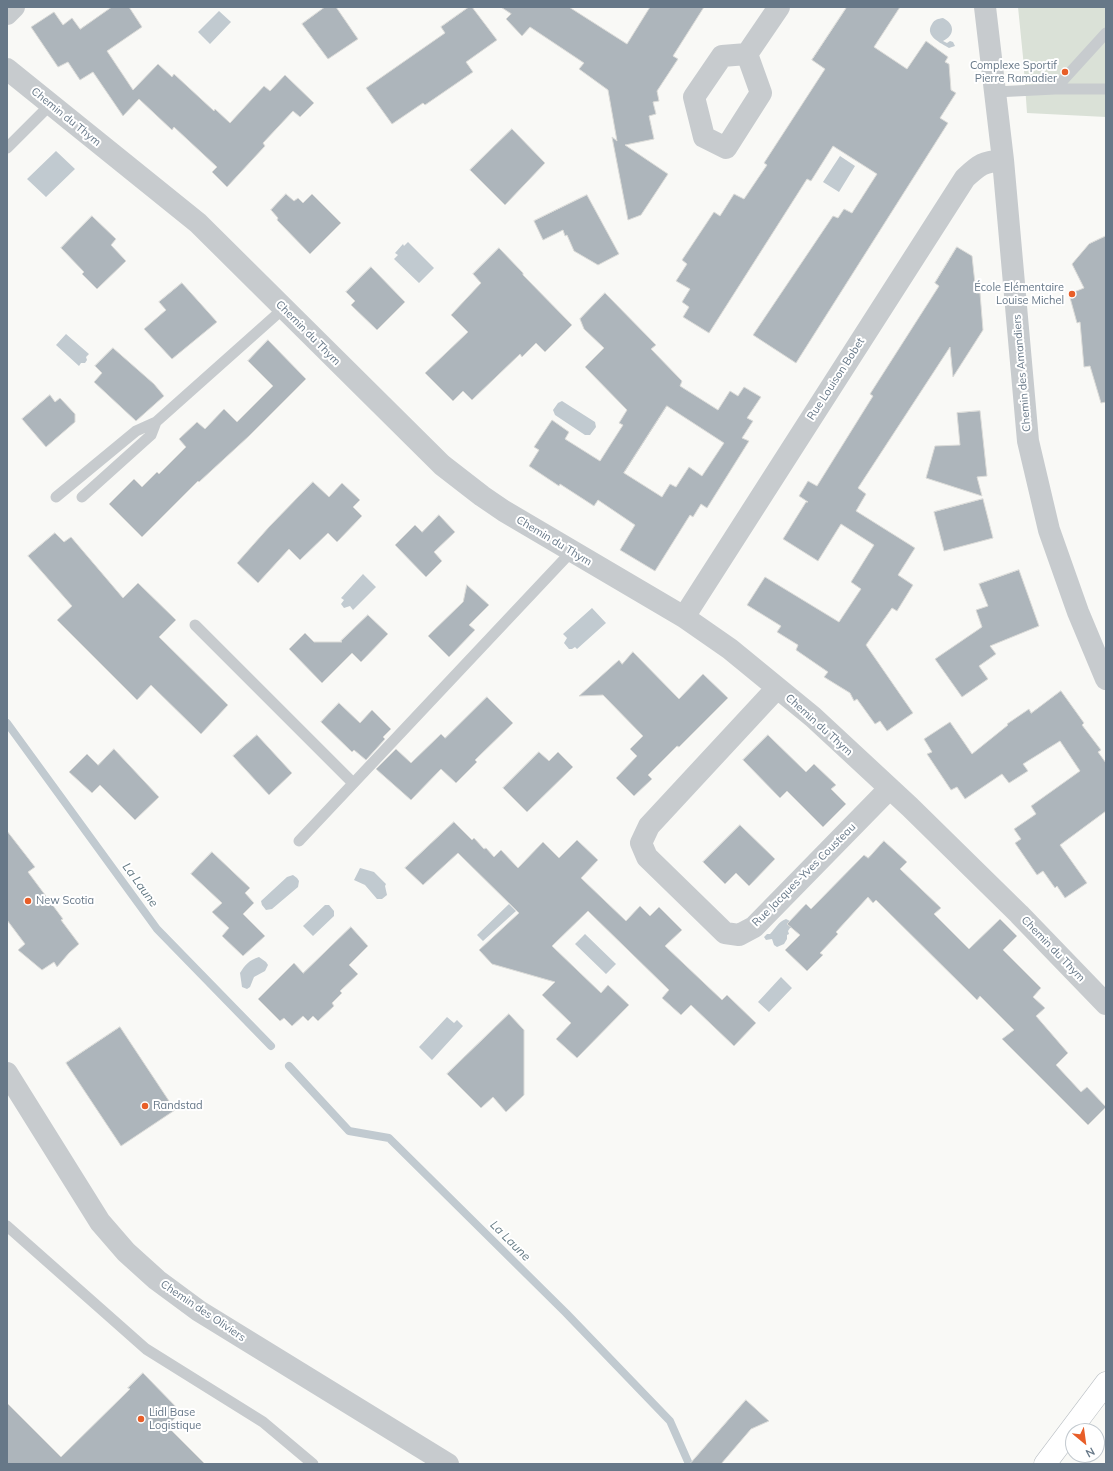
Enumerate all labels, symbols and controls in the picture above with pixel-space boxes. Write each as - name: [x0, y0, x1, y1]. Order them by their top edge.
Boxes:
- place label: Complexe Sportif Pierre Ramadier: [970, 59, 1057, 85]
- marker: Complexe Sportif Pierre Ramadier: [1060, 67, 1070, 77]
- street label: Chemin du Thym: [28, 85, 104, 149]
- place label: École Elémentaire Louise Michel: [974, 281, 1064, 307]
- marker: École Elémentaire Louise Michel: [1067, 289, 1077, 299]
- street label: Chemin du Thym: [273, 298, 343, 368]
- street label: Chemin des Amandiers: [1010, 314, 1034, 432]
- street label: Rue Louison Bobet: [805, 335, 867, 423]
- street label: Chemin du Thym: [514, 513, 594, 569]
- street label: Chemin du Thym: [783, 691, 855, 759]
- street label: Rue Jacques-Yves Cousteau: [750, 821, 858, 929]
- water label: La Laune: [119, 860, 161, 910]
- place label: New Scotia: [36, 894, 94, 908]
- marker: New Scotia: [23, 896, 33, 906]
- street label: Chemin du Thym: [1018, 914, 1088, 984]
- place label: Randstad: [153, 1099, 203, 1113]
- marker: Randstad: [140, 1101, 150, 1111]
- water label: La Laune: [487, 1218, 533, 1264]
- street label: Chemin des Oliviers: [158, 1278, 248, 1344]
- place label: Lidl Base Logistique: [149, 1406, 201, 1432]
- marker: Lidl Base Logistique: [136, 1414, 146, 1424]
- north arrow: [1065, 1423, 1105, 1463]
- text: N: [1083, 1444, 1097, 1461]

